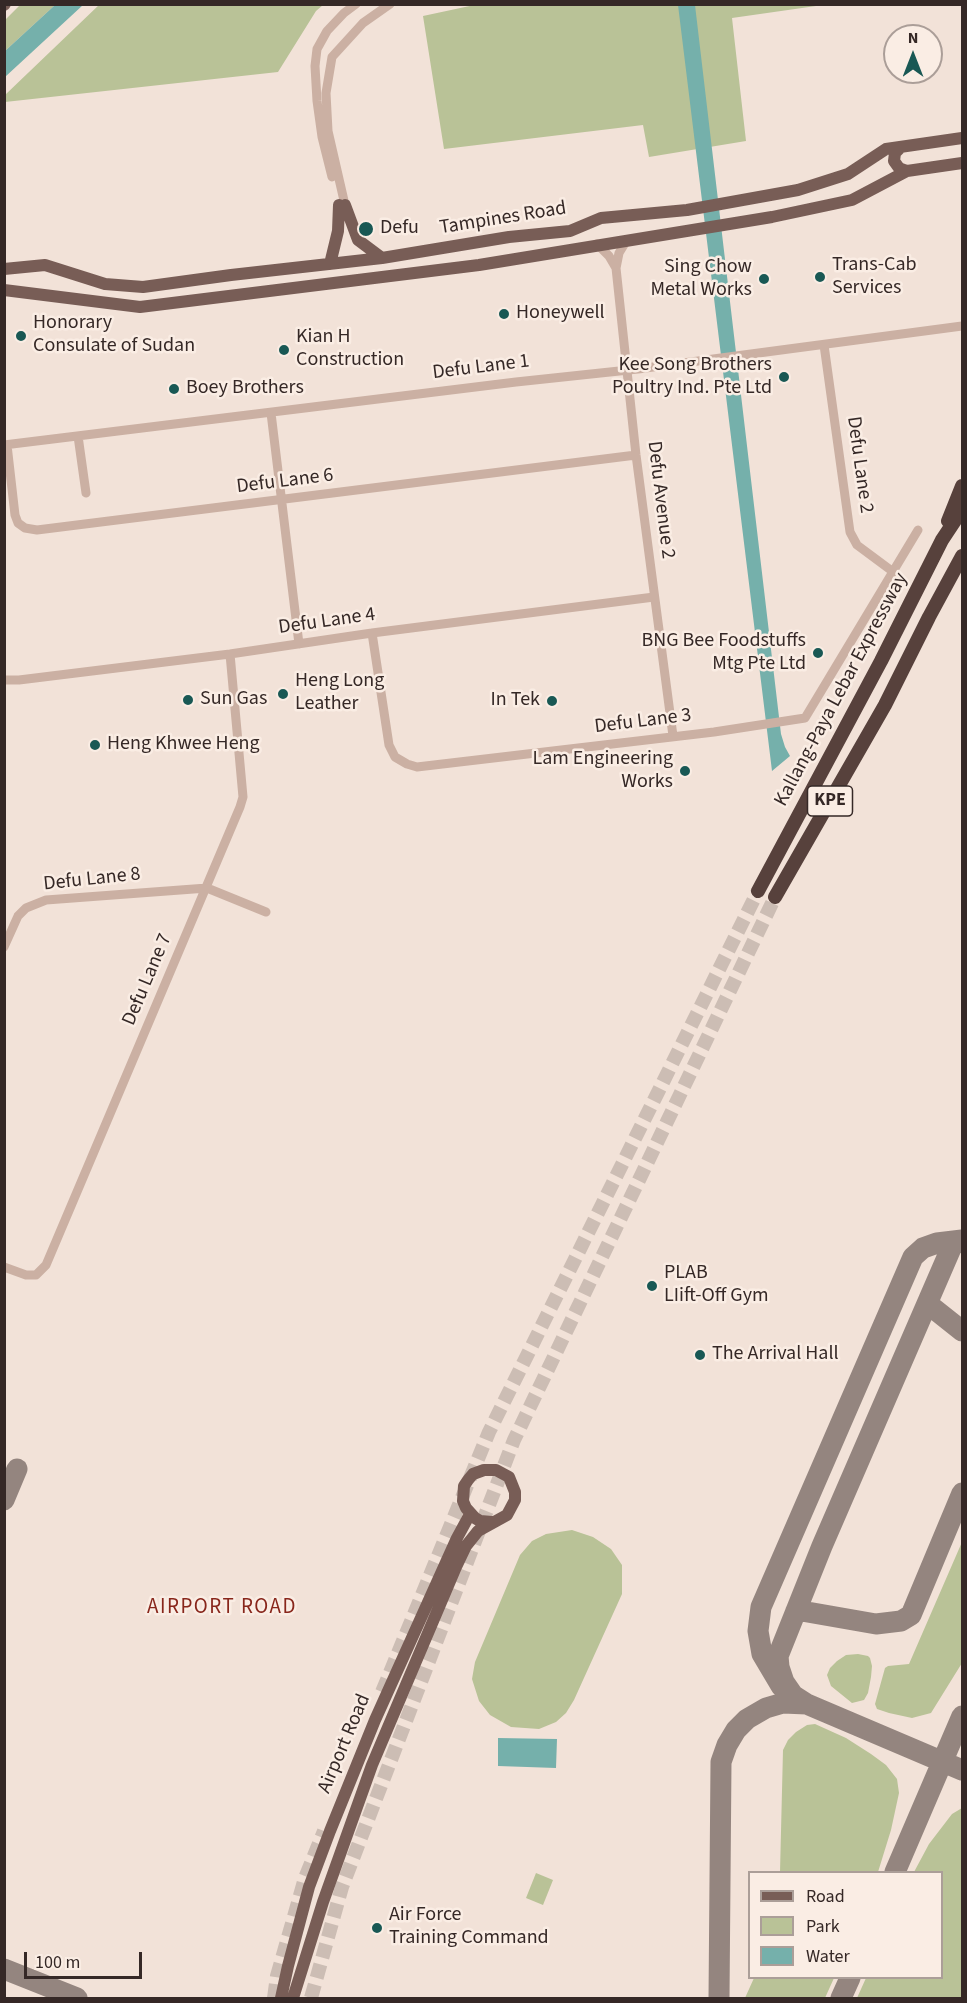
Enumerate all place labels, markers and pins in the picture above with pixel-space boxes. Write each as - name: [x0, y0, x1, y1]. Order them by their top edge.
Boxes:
- place label: Defu: [380, 217, 419, 241]
- marker: Defu: [357, 220, 375, 238]
- place label: Trans-Cab Services: [832, 254, 917, 301]
- place label: Sing Chow Metal Works: [650, 256, 752, 303]
- marker: Trans-Cab Services: [813, 270, 827, 284]
- marker: Sing Chow Metal Works: [757, 272, 771, 286]
- place label: Honeywell: [516, 302, 605, 326]
- marker: Honeywell: [497, 307, 511, 321]
- place label: Honorary Consulate of Sudan: [33, 312, 195, 359]
- place label: Kian H Construction: [296, 326, 404, 373]
- marker: Honorary Consulate of Sudan: [14, 329, 28, 343]
- marker: Kian H Construction: [277, 343, 291, 357]
- place label: Kee Song Brothers Poultry Ind. Pte Ltd: [612, 354, 772, 401]
- marker: Kee Song Brothers Poultry Ind. Pte Ltd: [777, 370, 791, 384]
- place label: Boey Brothers: [186, 377, 304, 401]
- marker: Boey Brothers: [167, 382, 181, 396]
- place label: BNG Bee Foodstuffs Mtg Pte Ltd: [642, 630, 806, 677]
- marker: BNG Bee Foodstuffs Mtg Pte Ltd: [811, 646, 825, 660]
- place label: Heng Long Leather: [295, 670, 384, 717]
- marker: Heng Long Leather: [276, 687, 290, 701]
- place label: Sun Gas: [200, 688, 267, 712]
- place label: In Tek: [491, 689, 540, 713]
- marker: Sun Gas: [181, 693, 195, 707]
- marker: In Tek: [545, 694, 559, 708]
- place label: Heng Khwee Heng: [107, 733, 260, 757]
- marker: Heng Khwee Heng: [88, 738, 102, 752]
- place label: Lam Engineering Works: [532, 748, 673, 795]
- marker: Lam Engineering Works: [678, 764, 692, 778]
- place label: PLAB LIift-Off Gym: [664, 1262, 769, 1309]
- marker: PLAB LIift-Off Gym: [645, 1279, 659, 1293]
- place label: The Arrival Hall: [712, 1343, 839, 1367]
- marker: The Arrival Hall: [693, 1348, 707, 1362]
- place label: Air Force Training Command: [389, 1904, 549, 1951]
- marker: Air Force Training Command: [370, 1921, 384, 1935]

